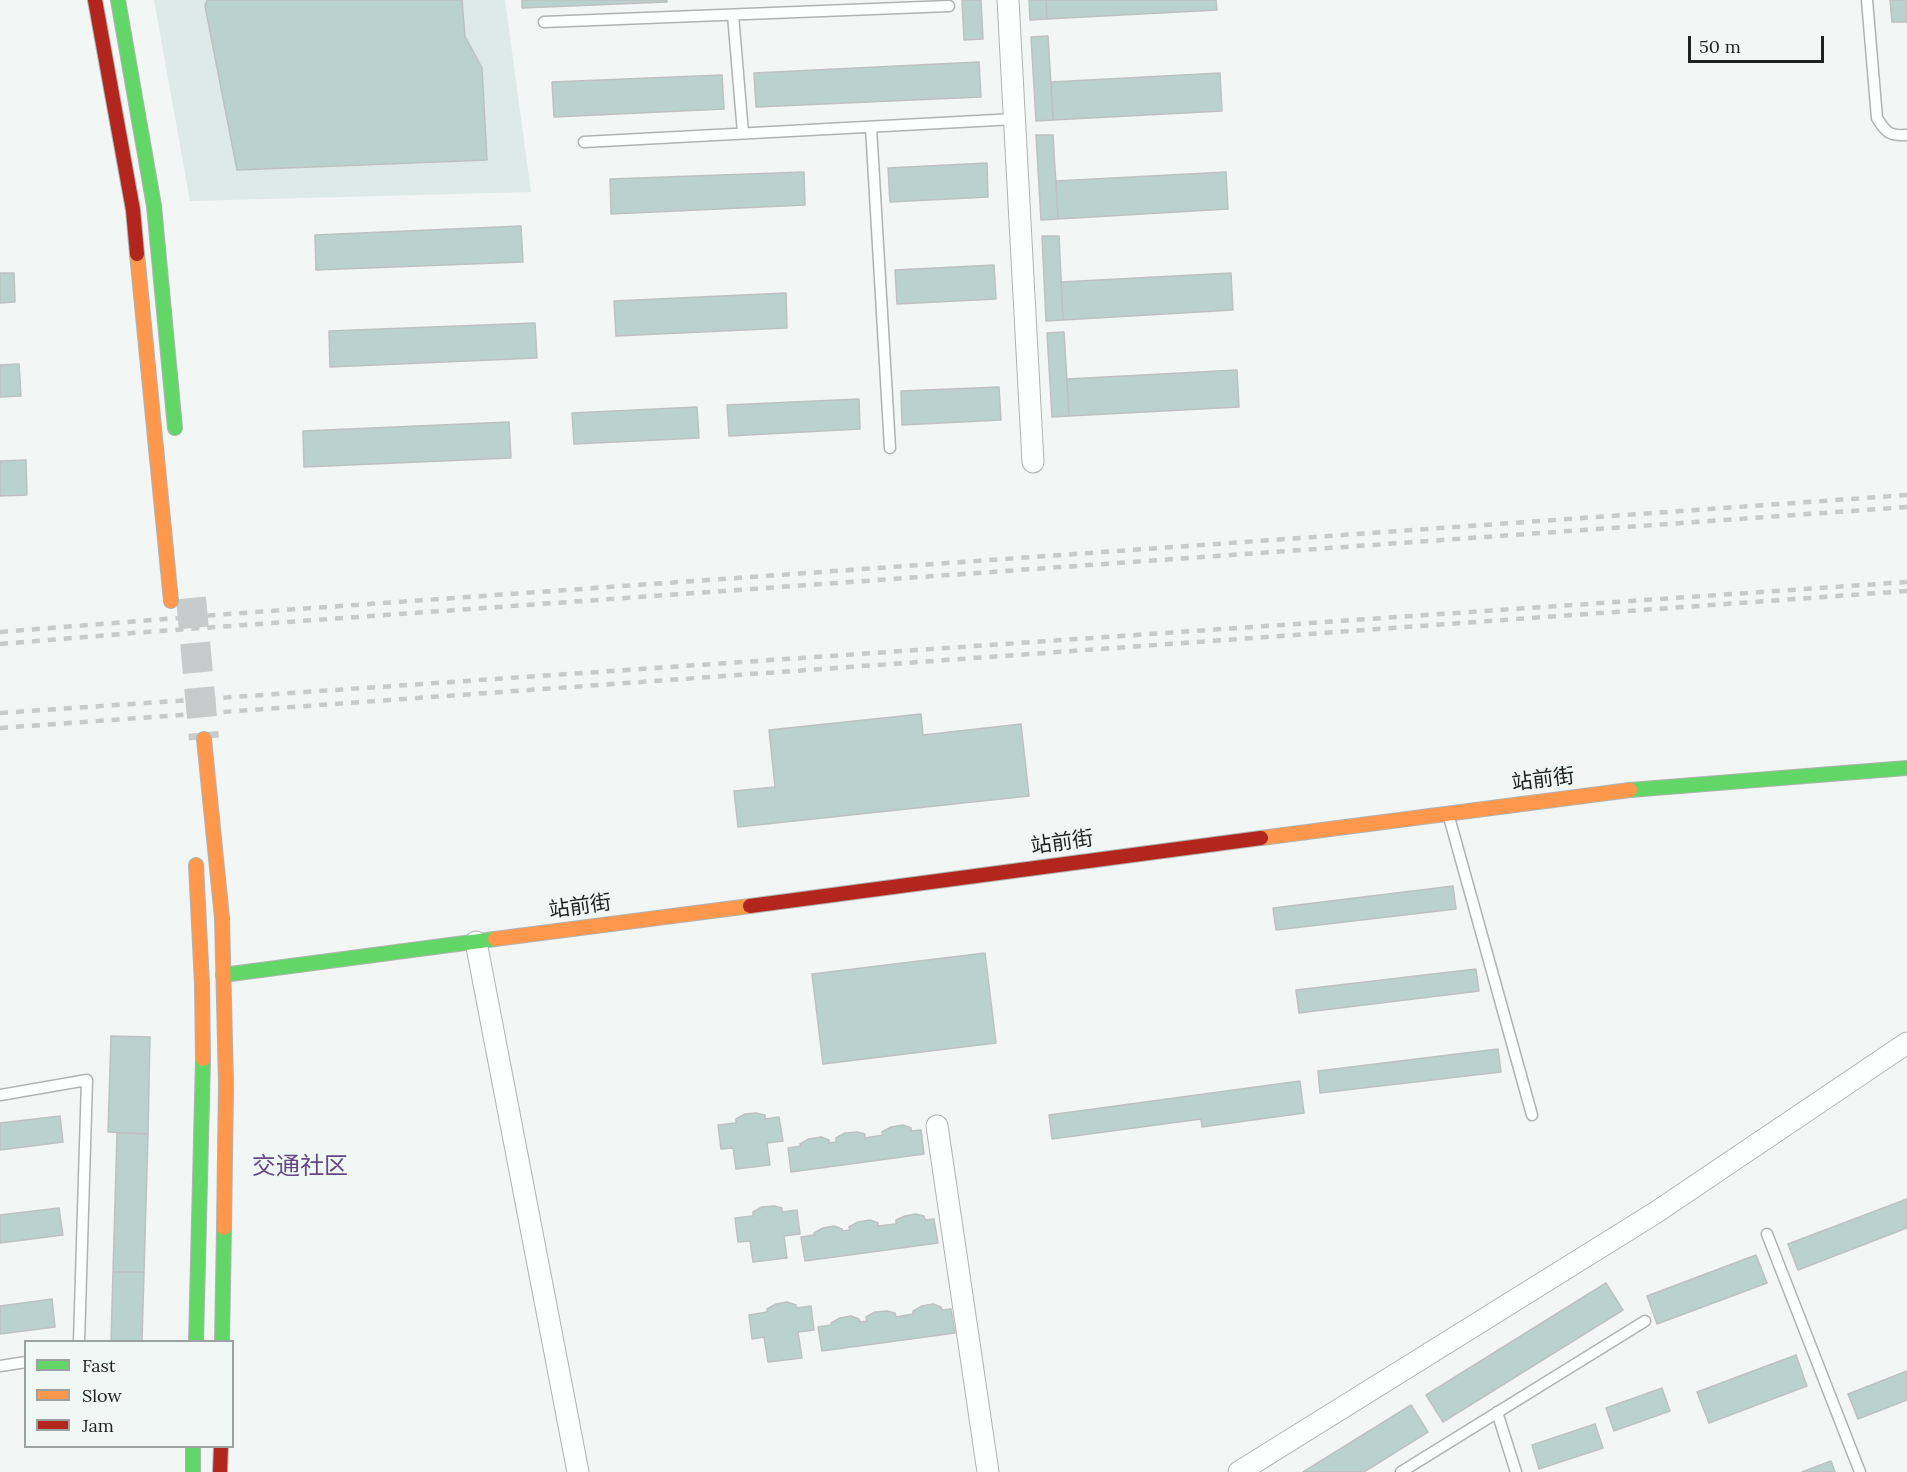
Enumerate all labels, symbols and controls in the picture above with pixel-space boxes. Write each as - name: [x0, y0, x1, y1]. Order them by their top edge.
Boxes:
- scale bar: [1691, 24, 1828, 62]
- text: 50 m: [1699, 35, 1741, 58]
- street label: 站前街: [1510, 764, 1576, 796]
- street label: 站前街: [1029, 826, 1095, 860]
- street label: 站前街: [547, 890, 613, 924]
- district label: 交通社区: [252, 1153, 348, 1181]
- legend: [24, 1340, 234, 1448]
- text: Fast: [82, 1354, 116, 1377]
- text: Slow: [82, 1384, 122, 1407]
- text: Jam: [82, 1414, 114, 1437]

